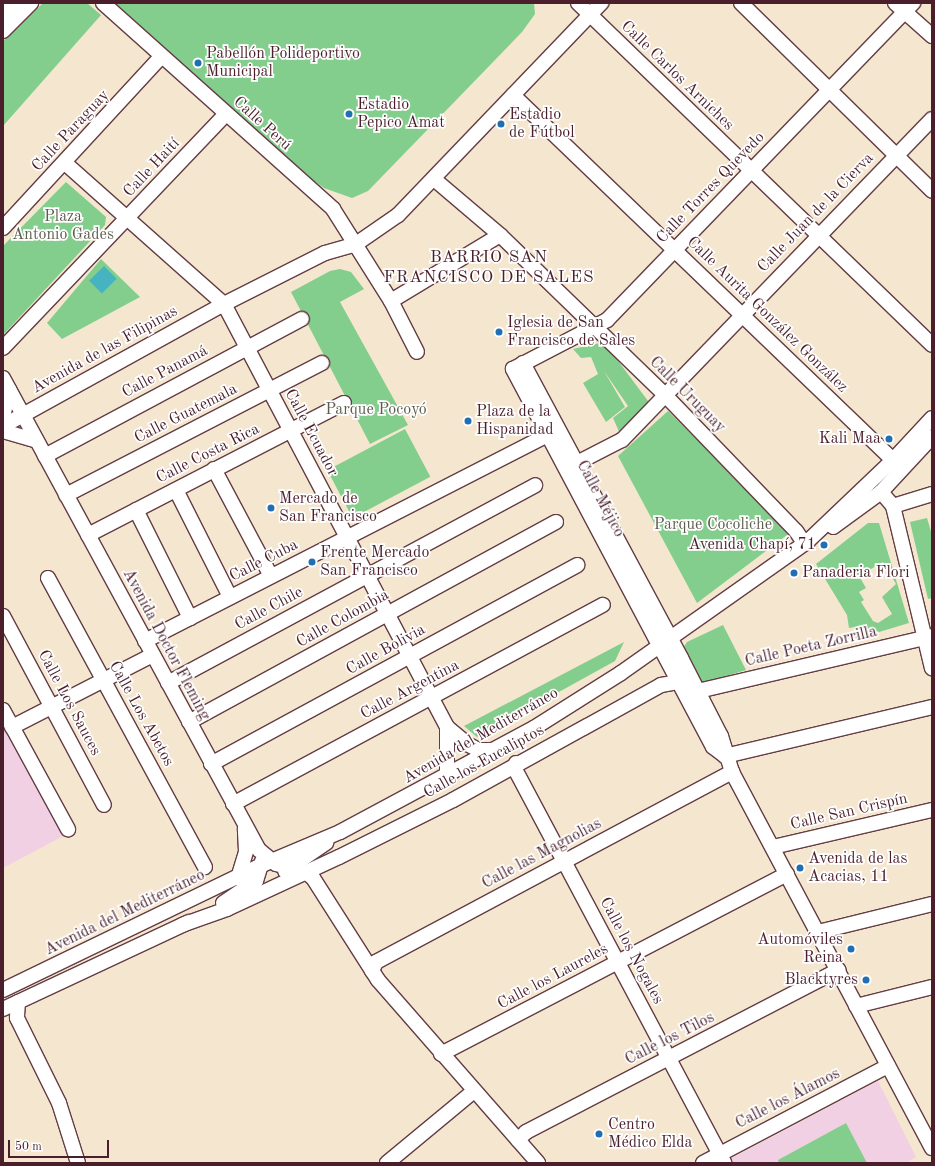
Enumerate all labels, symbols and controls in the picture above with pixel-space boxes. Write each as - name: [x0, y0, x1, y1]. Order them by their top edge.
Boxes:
- street label: Calle Carlos Arniches: [616, 17, 738, 135]
- place label: Pabellón Polideportivo Municipal: [206, 44, 360, 82]
- marker: Pabellón Polideportivo Municipal: [193, 58, 203, 68]
- street label: Calle Paraguay: [28, 86, 114, 176]
- street label: Calle Perú: [229, 93, 295, 155]
- place label: Estadio Pepico Amat: [357, 95, 445, 133]
- place label: Estadio de Fútbol: [509, 105, 575, 143]
- marker: Estadio Pepico Amat: [344, 109, 354, 119]
- marker: Estadio de Fútbol: [496, 119, 506, 129]
- street label: Calle Torres Quevedo: [653, 128, 769, 248]
- street label: Calle Haití: [120, 134, 184, 202]
- street label: Calle Juan de la Cierva: [754, 149, 878, 277]
- park label: Plaza Antonio Gades: [12, 207, 114, 245]
- street label: Calle Aurita González González: [682, 233, 852, 397]
- district label: BARRIO SAN FRANCISCO DE SALES: [384, 248, 594, 288]
- street label: Avenida de las Filipinas: [29, 302, 181, 398]
- place label: Iglesia de San Francisco de Sales: [507, 313, 635, 351]
- marker: Iglesia de San Francisco de Sales: [494, 327, 504, 337]
- street label: Calle Panamá: [119, 341, 211, 403]
- street label: Calle Uruguay: [645, 353, 729, 437]
- street label: Calle Guatemala: [131, 380, 241, 448]
- street label: Calle Ecuador: [280, 386, 342, 480]
- park label: Parque Pocoyó: [325, 400, 427, 420]
- place label: Plaza de la Hispanidad: [476, 402, 554, 440]
- marker: Plaza de la Hispanidad: [463, 416, 473, 426]
- street label: Calle Costa Rica: [153, 420, 263, 488]
- place label: Kali Maa: [819, 429, 881, 449]
- marker: Kali Maa: [884, 434, 894, 444]
- street label: Calle Méjico: [572, 457, 628, 541]
- place label: Mercado de San Francisco: [279, 489, 377, 527]
- marker: Mercado de San Francisco: [266, 503, 276, 513]
- park label: Parque Cocoliche: [654, 515, 772, 535]
- place label: Avenida Chapí, 71: [689, 535, 816, 555]
- street label: Calle Cuba: [226, 536, 302, 586]
- marker: Avenida Chapí, 71: [819, 540, 829, 550]
- place label: Frente Mercado San Francisco: [320, 543, 429, 581]
- marker: Frente Mercado San Francisco: [307, 557, 317, 567]
- place label: Panaderia Flori: [802, 563, 910, 583]
- street label: Avenida Doctor Fleming: [118, 566, 214, 724]
- marker: Panaderia Flori: [789, 568, 799, 578]
- street label: Calle Chile: [232, 583, 306, 635]
- street label: Calle Colombia: [293, 586, 393, 652]
- street label: Calle Bolivia: [343, 620, 429, 680]
- street label: Calle Poeta Zorrilla: [743, 622, 879, 672]
- street label: Calle Los Sauces: [33, 647, 105, 759]
- street label: Calle Argentina: [357, 656, 463, 724]
- street label: Calle Los Abetos: [104, 658, 178, 770]
- street label: Avenida del Mediterráneo: [400, 684, 562, 788]
- street label: Calle los Eucaliptos: [420, 721, 548, 803]
- street label: Calle San Crispín: [788, 789, 910, 835]
- street label: Calle las Magnolias: [479, 814, 605, 894]
- place label: Avenida de las Acacias, 11: [808, 849, 907, 887]
- marker: Avenida de las Acacias, 11: [795, 863, 805, 873]
- street label: Avenida del Mediterráneo: [42, 866, 208, 960]
- street label: Calle los Nogales: [595, 894, 667, 1008]
- place label: Automóviles Reina: [757, 930, 843, 968]
- street label: Calle los Laureles: [494, 940, 612, 1014]
- marker: Automóviles Reina: [846, 944, 856, 954]
- place label: Blacktyres: [784, 970, 858, 990]
- marker: Blacktyres: [861, 975, 871, 985]
- street label: Calle los Tilos: [622, 1008, 718, 1070]
- street label: Calle los Álamos: [732, 1064, 844, 1134]
- place label: Centro Médico Elda: [608, 1115, 692, 1153]
- marker: Centro Médico Elda: [593, 1128, 605, 1140]
- scale bar: [10, 1132, 111, 1158]
- text: 50 m: [15, 1141, 42, 1153]

